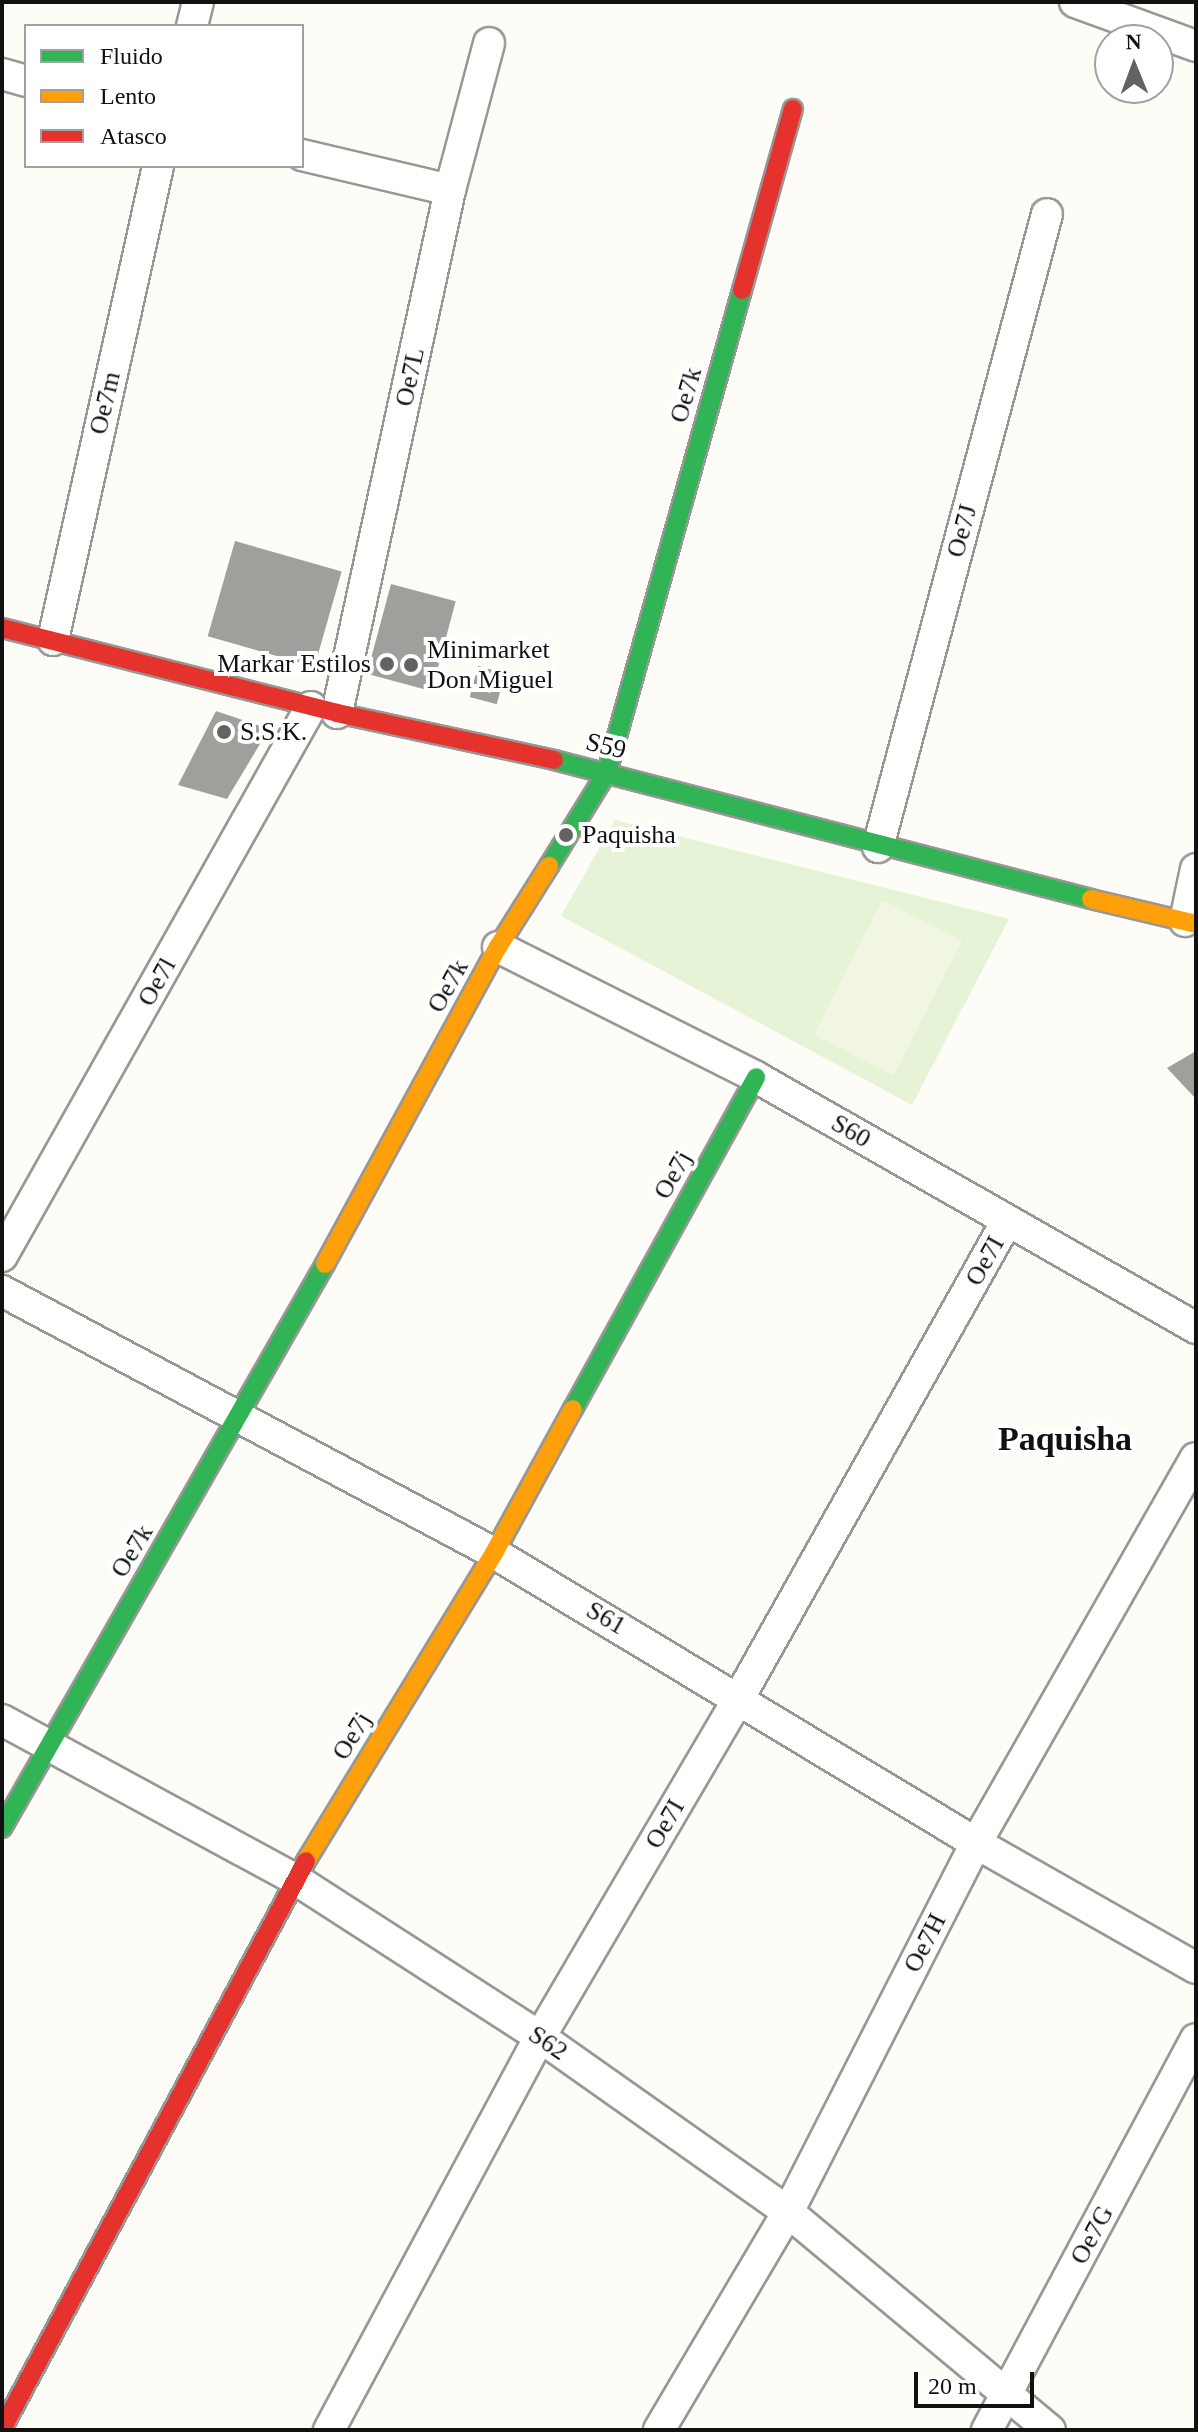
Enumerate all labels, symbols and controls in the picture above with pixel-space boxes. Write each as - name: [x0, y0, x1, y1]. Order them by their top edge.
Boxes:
- legend: [24, 24, 304, 168]
- north arrow: [1094, 24, 1174, 104]
- text: N: [1125, 29, 1142, 54]
- text: Fluido: [100, 43, 163, 69]
- text: Lento: [100, 83, 156, 109]
- text: Atasco: [100, 123, 167, 149]
- street label: Oe7L: [389, 345, 431, 409]
- street label: Oe7k: [663, 364, 709, 426]
- street label: Oe7m: [83, 369, 127, 437]
- street label: Oe7J: [940, 501, 984, 561]
- place label: Minimarket Don Miguel: [427, 634, 553, 696]
- place label: Markar Estilos: [217, 648, 371, 680]
- marker: Markar Estilos: [378, 655, 396, 673]
- marker: Minimarket Don Miguel: [402, 656, 420, 674]
- place label: S.S.K.: [240, 716, 307, 748]
- marker: S.S.K.: [215, 723, 233, 741]
- street label: S59: [583, 726, 629, 766]
- place label: Paquisha: [582, 819, 676, 851]
- marker: Paquisha: [557, 826, 575, 844]
- street label: Oe7l: [131, 952, 183, 1012]
- street label: Oe7k: [421, 954, 475, 1018]
- street label: S60: [826, 1107, 876, 1155]
- street label: Oe7j: [647, 1145, 699, 1205]
- street label: Oe7I: [959, 1231, 1011, 1291]
- district label: Paquisha: [998, 1419, 1132, 1459]
- street label: Oe7k: [104, 1519, 160, 1583]
- street label: S61: [581, 1594, 631, 1642]
- street label: Oe7j: [326, 1706, 378, 1766]
- street label: Oe7I: [638, 1794, 692, 1854]
- street label: Oe7H: [897, 1908, 953, 1978]
- street label: S62: [523, 2019, 573, 2067]
- street label: Oe7G: [1064, 2200, 1120, 2270]
- scale bar: [918, 2356, 1038, 2406]
- text: 20 m: [928, 2373, 977, 2399]

